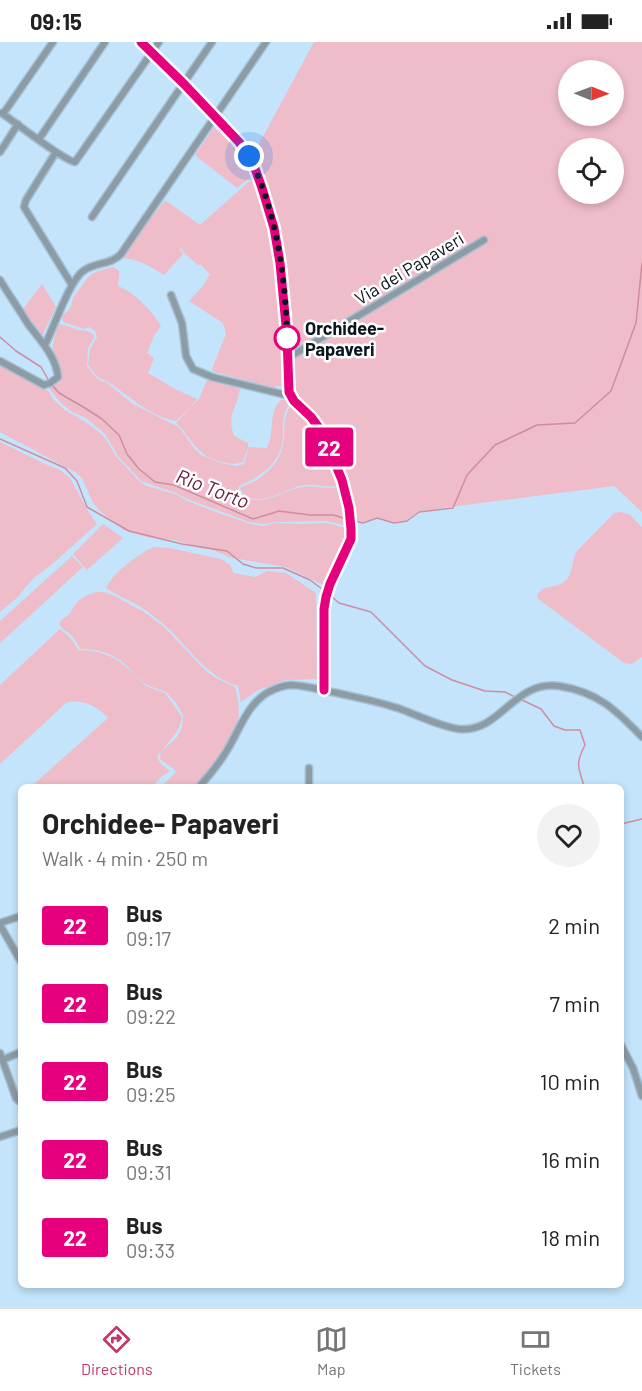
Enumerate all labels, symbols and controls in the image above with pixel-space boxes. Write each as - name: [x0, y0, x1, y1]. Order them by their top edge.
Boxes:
- text: 09:15: [30, 8, 82, 34]
- north arrow: [558, 60, 624, 126]
- map controls: [558, 60, 624, 204]
- button: locate: [558, 138, 624, 204]
- your location: [234, 141, 264, 171]
- street label: Via dei Papaveri: [350, 227, 468, 309]
- place label: Orchidee- Papaveri: [305, 317, 384, 360]
- marker: Orchidee- Papaveri: [274, 325, 300, 351]
- line badge: 22: [302, 428, 356, 466]
- text: 22: [317, 435, 341, 460]
- water label: Rio Torto: [173, 463, 253, 513]
- button: heart: [537, 804, 600, 867]
- text: Orchidee- Papaveri: [42, 806, 279, 840]
- text: Walk · 4 min · 250 m: [42, 846, 208, 870]
- text: Bus: [126, 900, 163, 926]
- text: 2 min: [548, 912, 600, 938]
- text: 22: [63, 913, 87, 938]
- text: 09:17: [126, 926, 171, 950]
- text: Bus: [126, 978, 163, 1004]
- text: 7 min: [550, 990, 600, 1016]
- text: 22: [63, 991, 87, 1016]
- text: 09:22: [126, 1004, 176, 1028]
- text: Bus: [126, 1056, 163, 1082]
- text: 10 min: [540, 1068, 600, 1094]
- text: 22: [63, 1069, 87, 1094]
- text: 09:25: [126, 1082, 176, 1106]
- text: Bus: [126, 1134, 163, 1160]
- text: 16 min: [541, 1146, 600, 1172]
- text: 22: [63, 1147, 87, 1172]
- text: 09:31: [126, 1160, 172, 1184]
- text: Bus: [126, 1212, 163, 1238]
- text: 18 min: [541, 1224, 600, 1250]
- text: 22: [63, 1225, 87, 1250]
- text: 09:33: [126, 1238, 175, 1262]
- tab: Directions: [81, 1323, 153, 1378]
- tab: Map: [315, 1323, 348, 1378]
- tab: Tickets: [510, 1323, 561, 1378]

